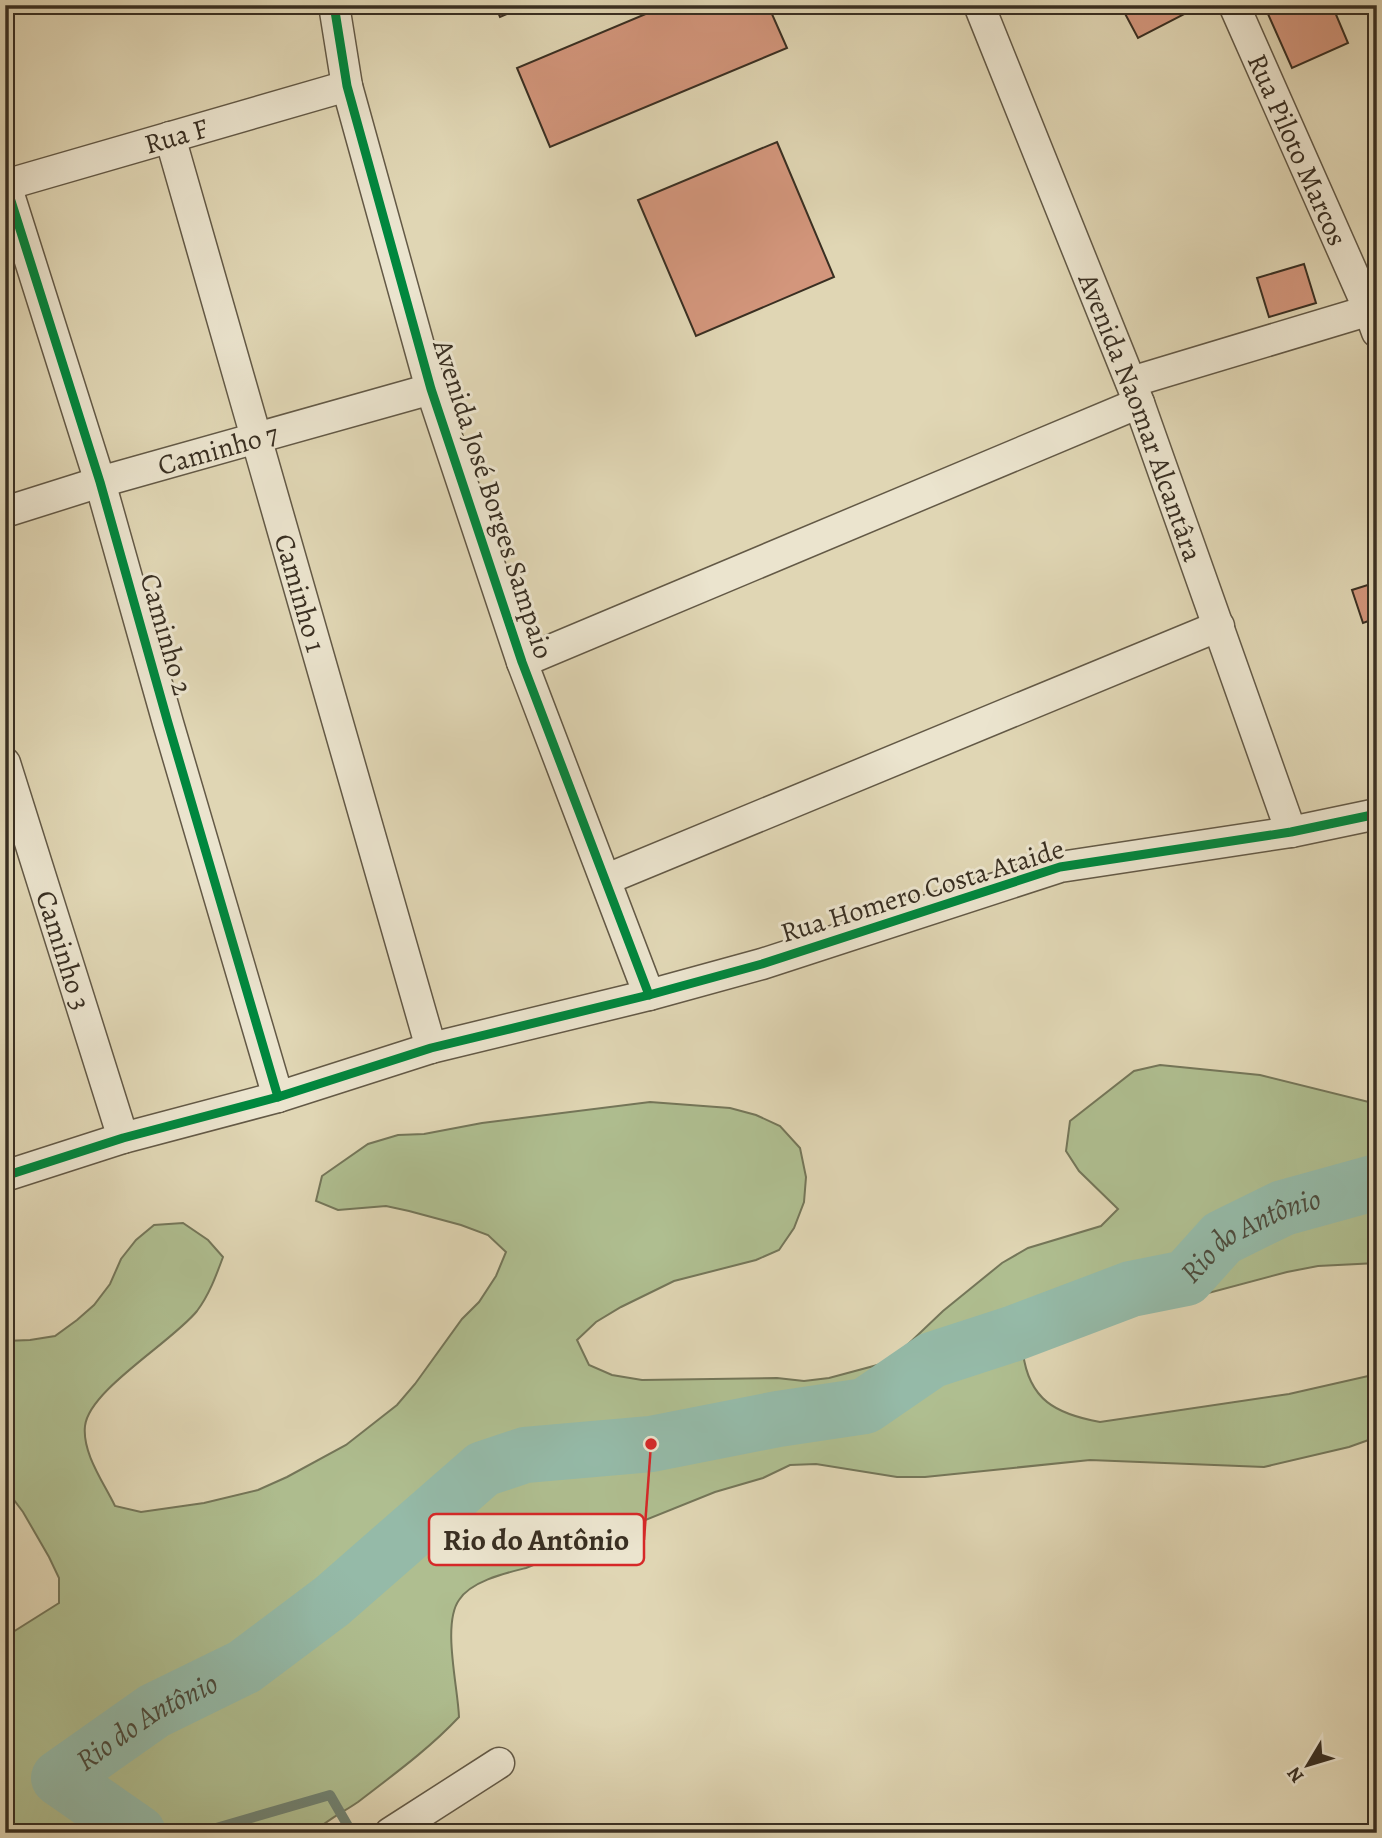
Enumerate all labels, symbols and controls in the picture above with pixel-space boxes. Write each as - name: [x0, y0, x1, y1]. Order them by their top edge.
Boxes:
- street label: Rua Piloto Marcos: [1238, 48, 1356, 252]
- street label: Rua F: [140, 109, 212, 164]
- street label: Avenida Naomar Alcantâra: [1068, 267, 1212, 567]
- street label: Avenida José Borges Sampaio: [423, 334, 563, 664]
- street label: Caminho 7: [154, 415, 283, 485]
- street label: Caminho 1: [265, 529, 335, 656]
- street label: Caminho 2: [131, 569, 202, 700]
- street label: Rua Homero Costa Ataide: [776, 830, 1069, 952]
- street label: Caminho 3: [26, 886, 100, 1015]
- water label: Rio do Antônio: [1171, 1179, 1325, 1292]
- callout: Rio do Antônio: [429, 1514, 644, 1565]
- text: Rio do Antônio: [443, 1520, 629, 1560]
- water label: Rio do Antônio: [68, 1663, 224, 1780]
- north arrow: [1274, 1730, 1344, 1800]
- text: N: [1281, 1761, 1310, 1788]

